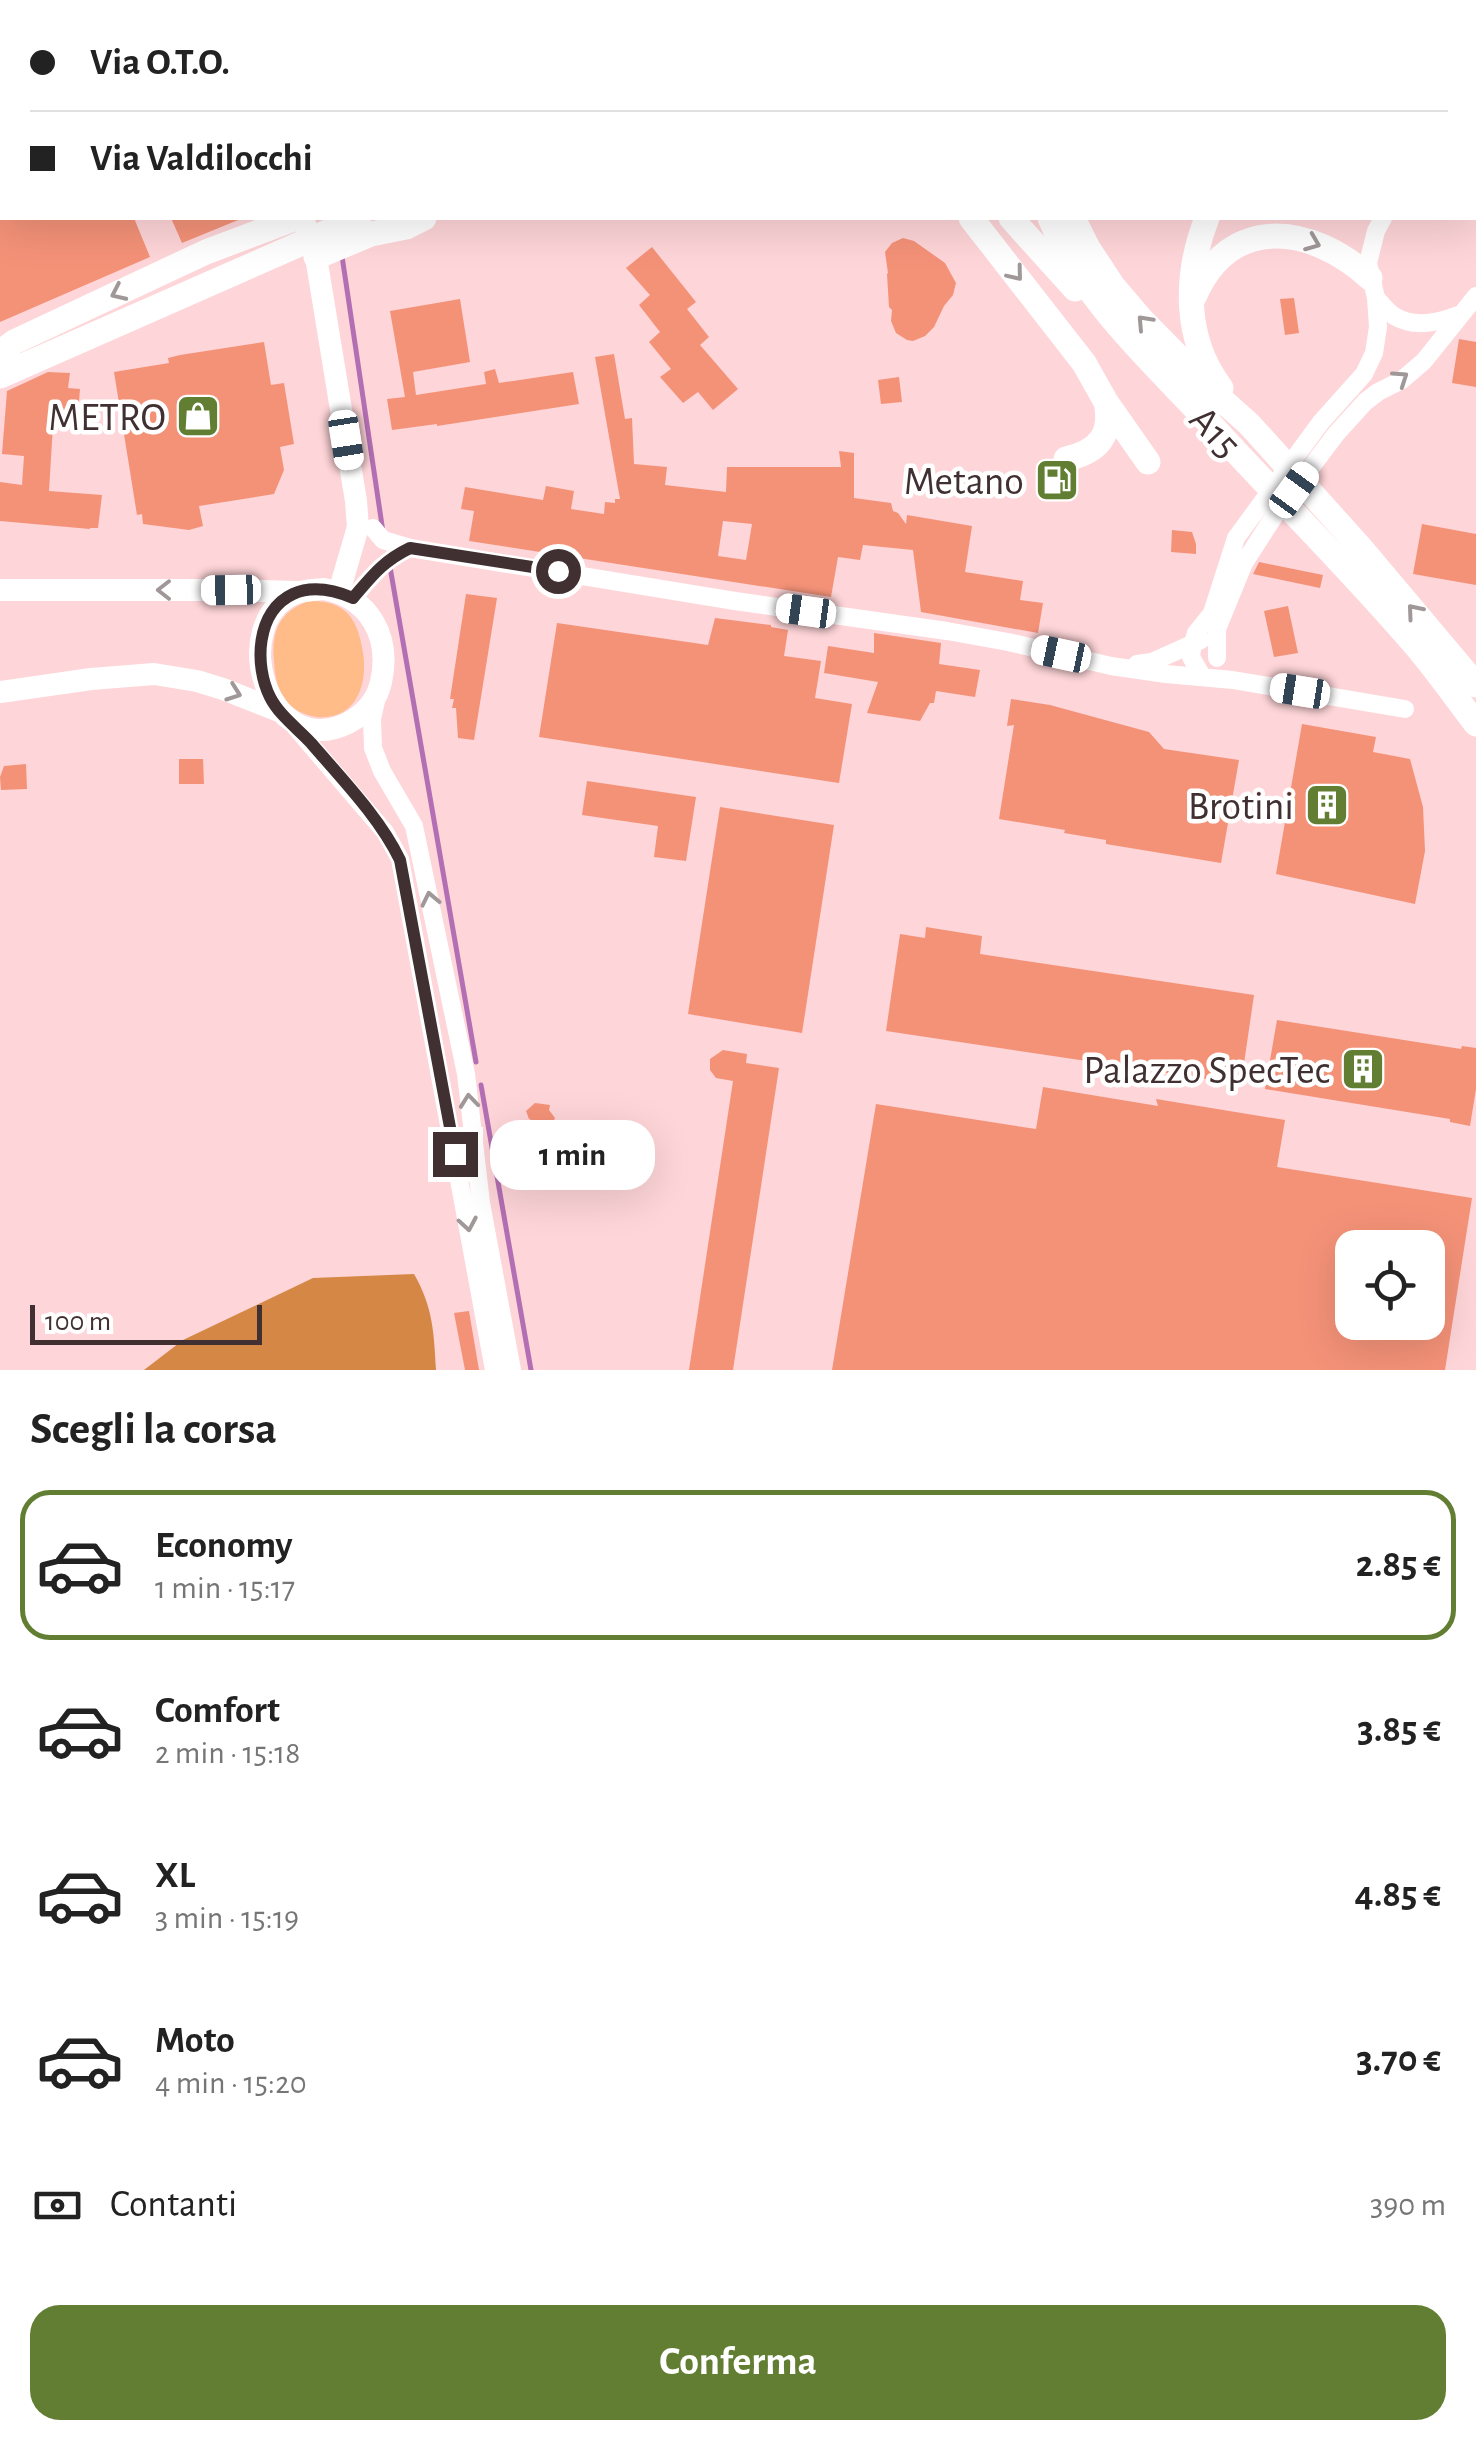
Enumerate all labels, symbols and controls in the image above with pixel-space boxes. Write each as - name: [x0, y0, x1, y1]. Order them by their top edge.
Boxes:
- text: Via O.T.O.: [90, 44, 230, 82]
- text: Via Valdilocchi: [90, 140, 313, 178]
- one-way arrow: [1304, 231, 1321, 252]
- one-way arrow: [1004, 262, 1022, 280]
- one-way arrow: [110, 281, 128, 301]
- one-way arrow: [1138, 315, 1156, 334]
- one-way arrow: [1389, 372, 1408, 390]
- shop icon: METRO: [175, 393, 221, 439]
- place label: METRO: [48, 398, 166, 438]
- street label: A15: [1182, 399, 1247, 466]
- car: [326, 408, 366, 472]
- fuel station icon: Metano: [1034, 457, 1080, 503]
- car: [1264, 457, 1324, 523]
- place label: Metano: [904, 462, 1024, 502]
- route start: [536, 549, 581, 594]
- car: [201, 574, 261, 606]
- one-way arrow: [156, 579, 172, 601]
- car: [774, 592, 838, 630]
- one-way arrow: [1407, 604, 1425, 622]
- car: [1029, 633, 1093, 675]
- car: [1268, 671, 1332, 711]
- one-way arrow: [224, 681, 241, 702]
- building icon: Brotini: [1304, 782, 1350, 828]
- place label: Brotini: [1188, 787, 1294, 827]
- one-way arrow: [420, 891, 441, 908]
- building icon: Palazzo SpecTec: [1340, 1046, 1386, 1092]
- place label: Palazzo SpecTec: [1083, 1051, 1330, 1091]
- one-way arrow: [459, 1093, 480, 1109]
- callout: 1 min: [490, 1119, 655, 1189]
- route end: [433, 1132, 478, 1177]
- text: 1 min: [539, 1139, 606, 1171]
- one-way arrow: [456, 1215, 477, 1232]
- map controls: [1335, 1230, 1445, 1340]
- button: locate: [1335, 1230, 1445, 1340]
- scale bar: [30, 1300, 262, 1344]
- text: 100 m: [45, 1308, 111, 1336]
- text: Scegli la corsa: [30, 1407, 277, 1452]
- icon: car: [35, 1520, 125, 1610]
- text: Economy: [155, 1527, 293, 1565]
- text: 2.85 €: [1356, 1546, 1441, 1584]
- text: 1 min · 15:17: [155, 1572, 295, 1604]
- icon: car: [35, 1685, 125, 1775]
- text: Comfort: [155, 1692, 280, 1730]
- text: 3.85 €: [1357, 1711, 1441, 1749]
- text: 2 min · 15:18: [155, 1737, 300, 1769]
- icon: car: [35, 1850, 125, 1940]
- text: XL: [155, 1857, 195, 1895]
- text: 4.85 €: [1355, 1876, 1441, 1914]
- text: 3 min · 15:19: [155, 1902, 299, 1934]
- icon: car: [35, 2015, 125, 2105]
- text: Moto: [155, 2022, 235, 2060]
- text: 3.70 €: [1356, 2041, 1441, 2079]
- text: 4 min · 15:20: [155, 2067, 307, 2099]
- icon: cash: [30, 2178, 85, 2233]
- text: Contanti: [110, 2186, 237, 2224]
- text: 390 m: [1370, 2189, 1446, 2221]
- button: Conferma: [30, 2305, 1446, 2420]

